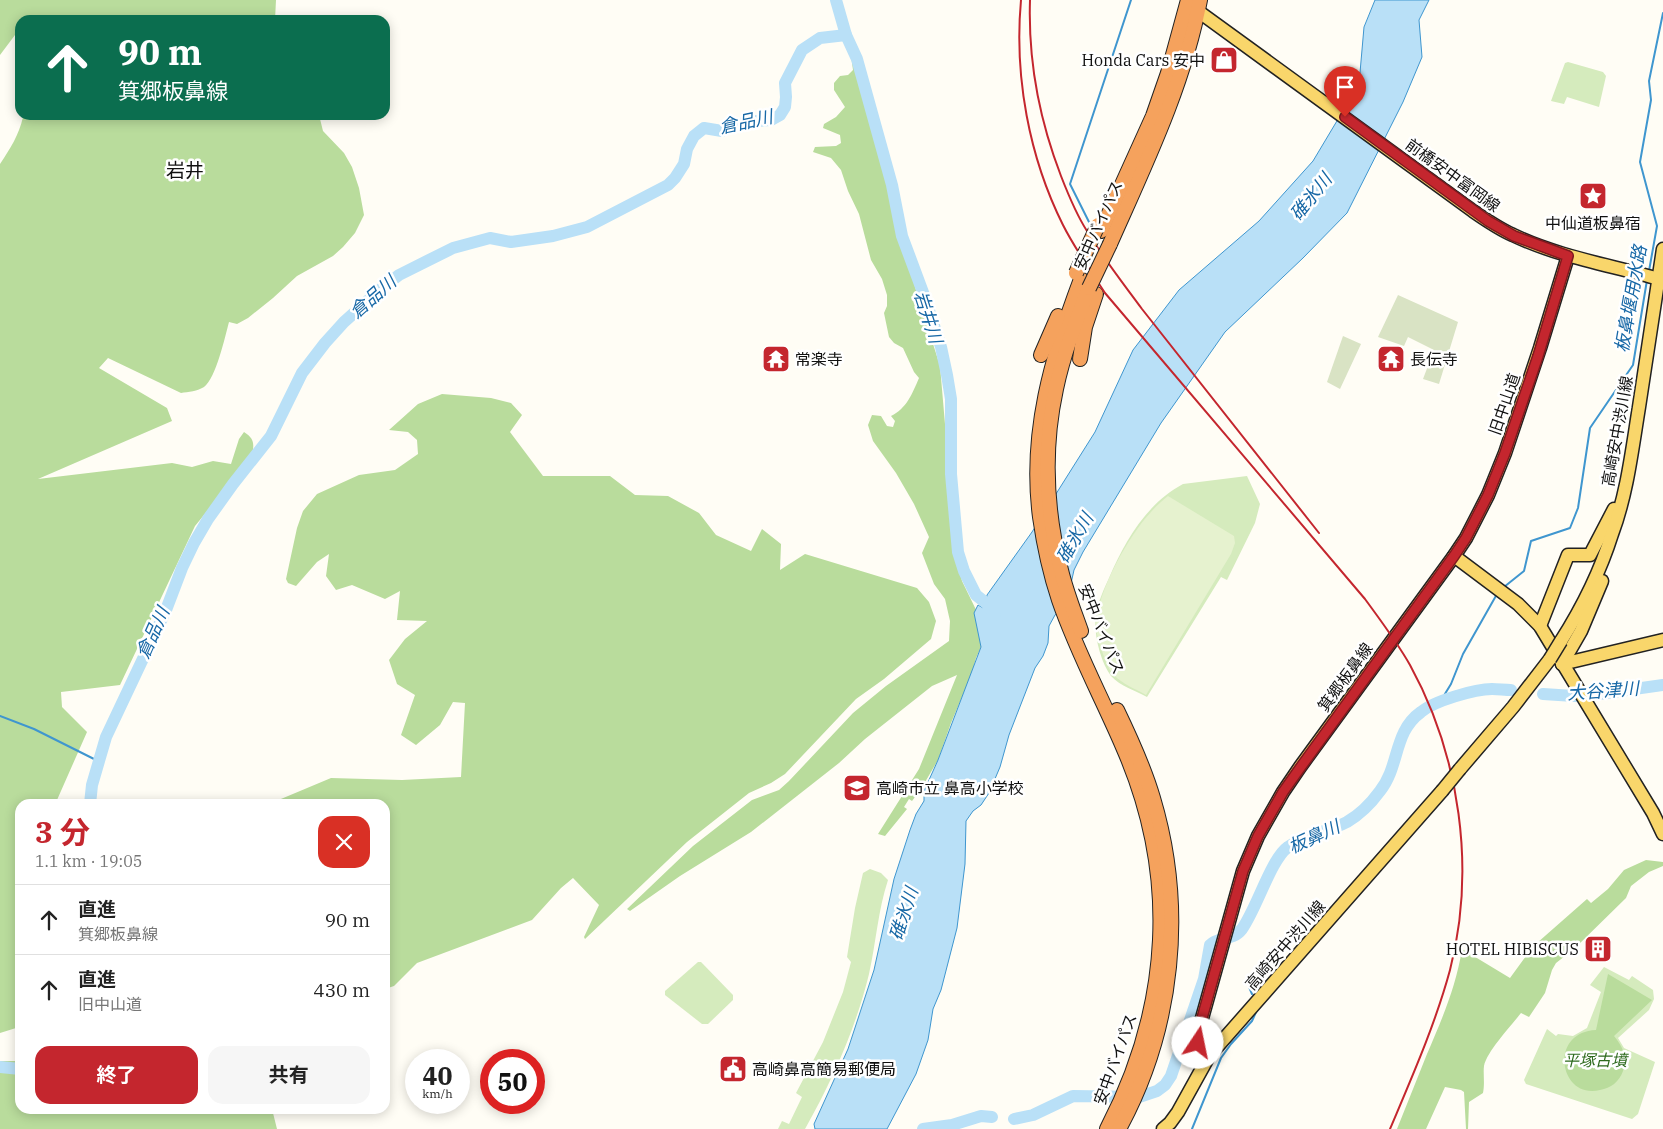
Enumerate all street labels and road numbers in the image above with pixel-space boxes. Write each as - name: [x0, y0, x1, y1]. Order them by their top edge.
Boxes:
- street label: 前橋安中富岡線: [1402, 134, 1504, 216]
- street label: 安中バイパス: [1069, 177, 1127, 273]
- street label: 旧中山道: [1484, 370, 1524, 438]
- street label: 高崎安中渋川線: [1597, 374, 1637, 488]
- street label: 安中バイパス: [1075, 581, 1129, 677]
- street label: 箕郷板鼻線: [1313, 639, 1377, 715]
- street label: 高崎安中渋川線: [1241, 896, 1329, 994]
- street label: 安中バイパス: [1089, 1011, 1141, 1107]

